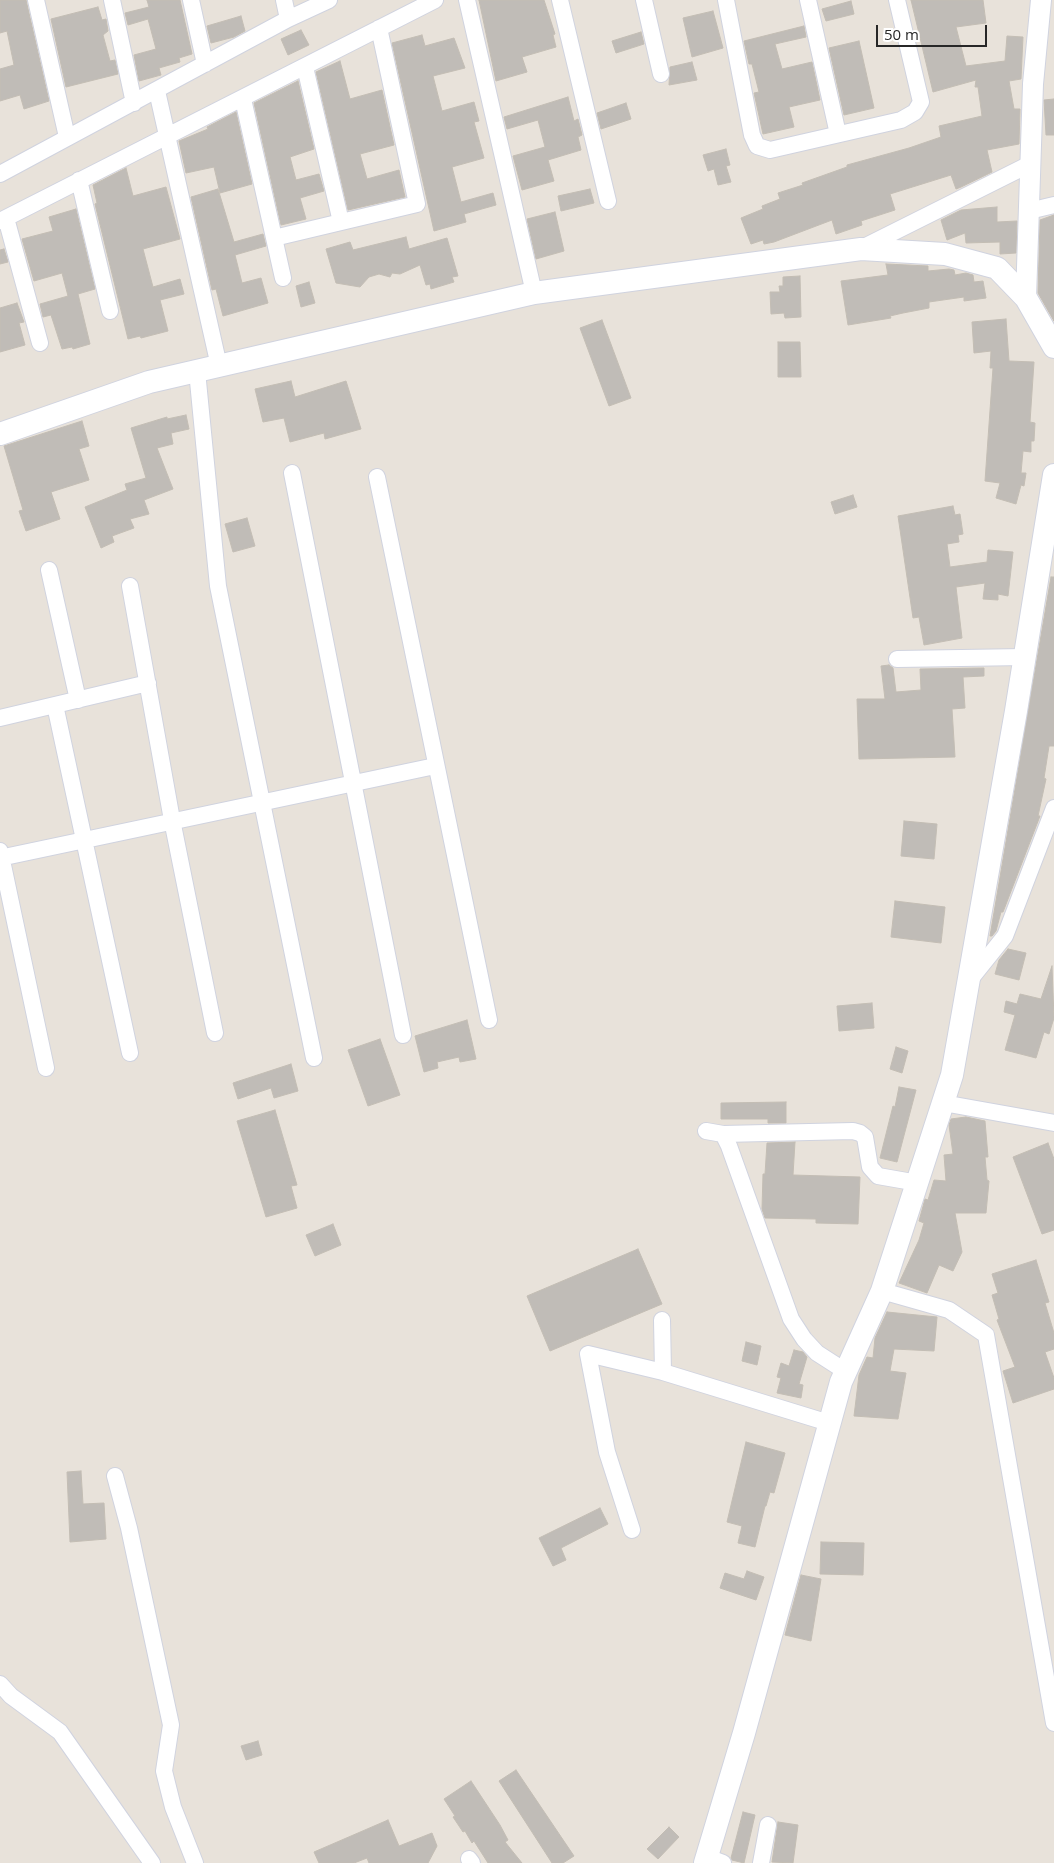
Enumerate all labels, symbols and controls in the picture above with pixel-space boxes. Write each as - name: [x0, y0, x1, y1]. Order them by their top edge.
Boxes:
- scale bar: [879, 15, 990, 47]
- text: 50 m: [884, 24, 919, 44]

